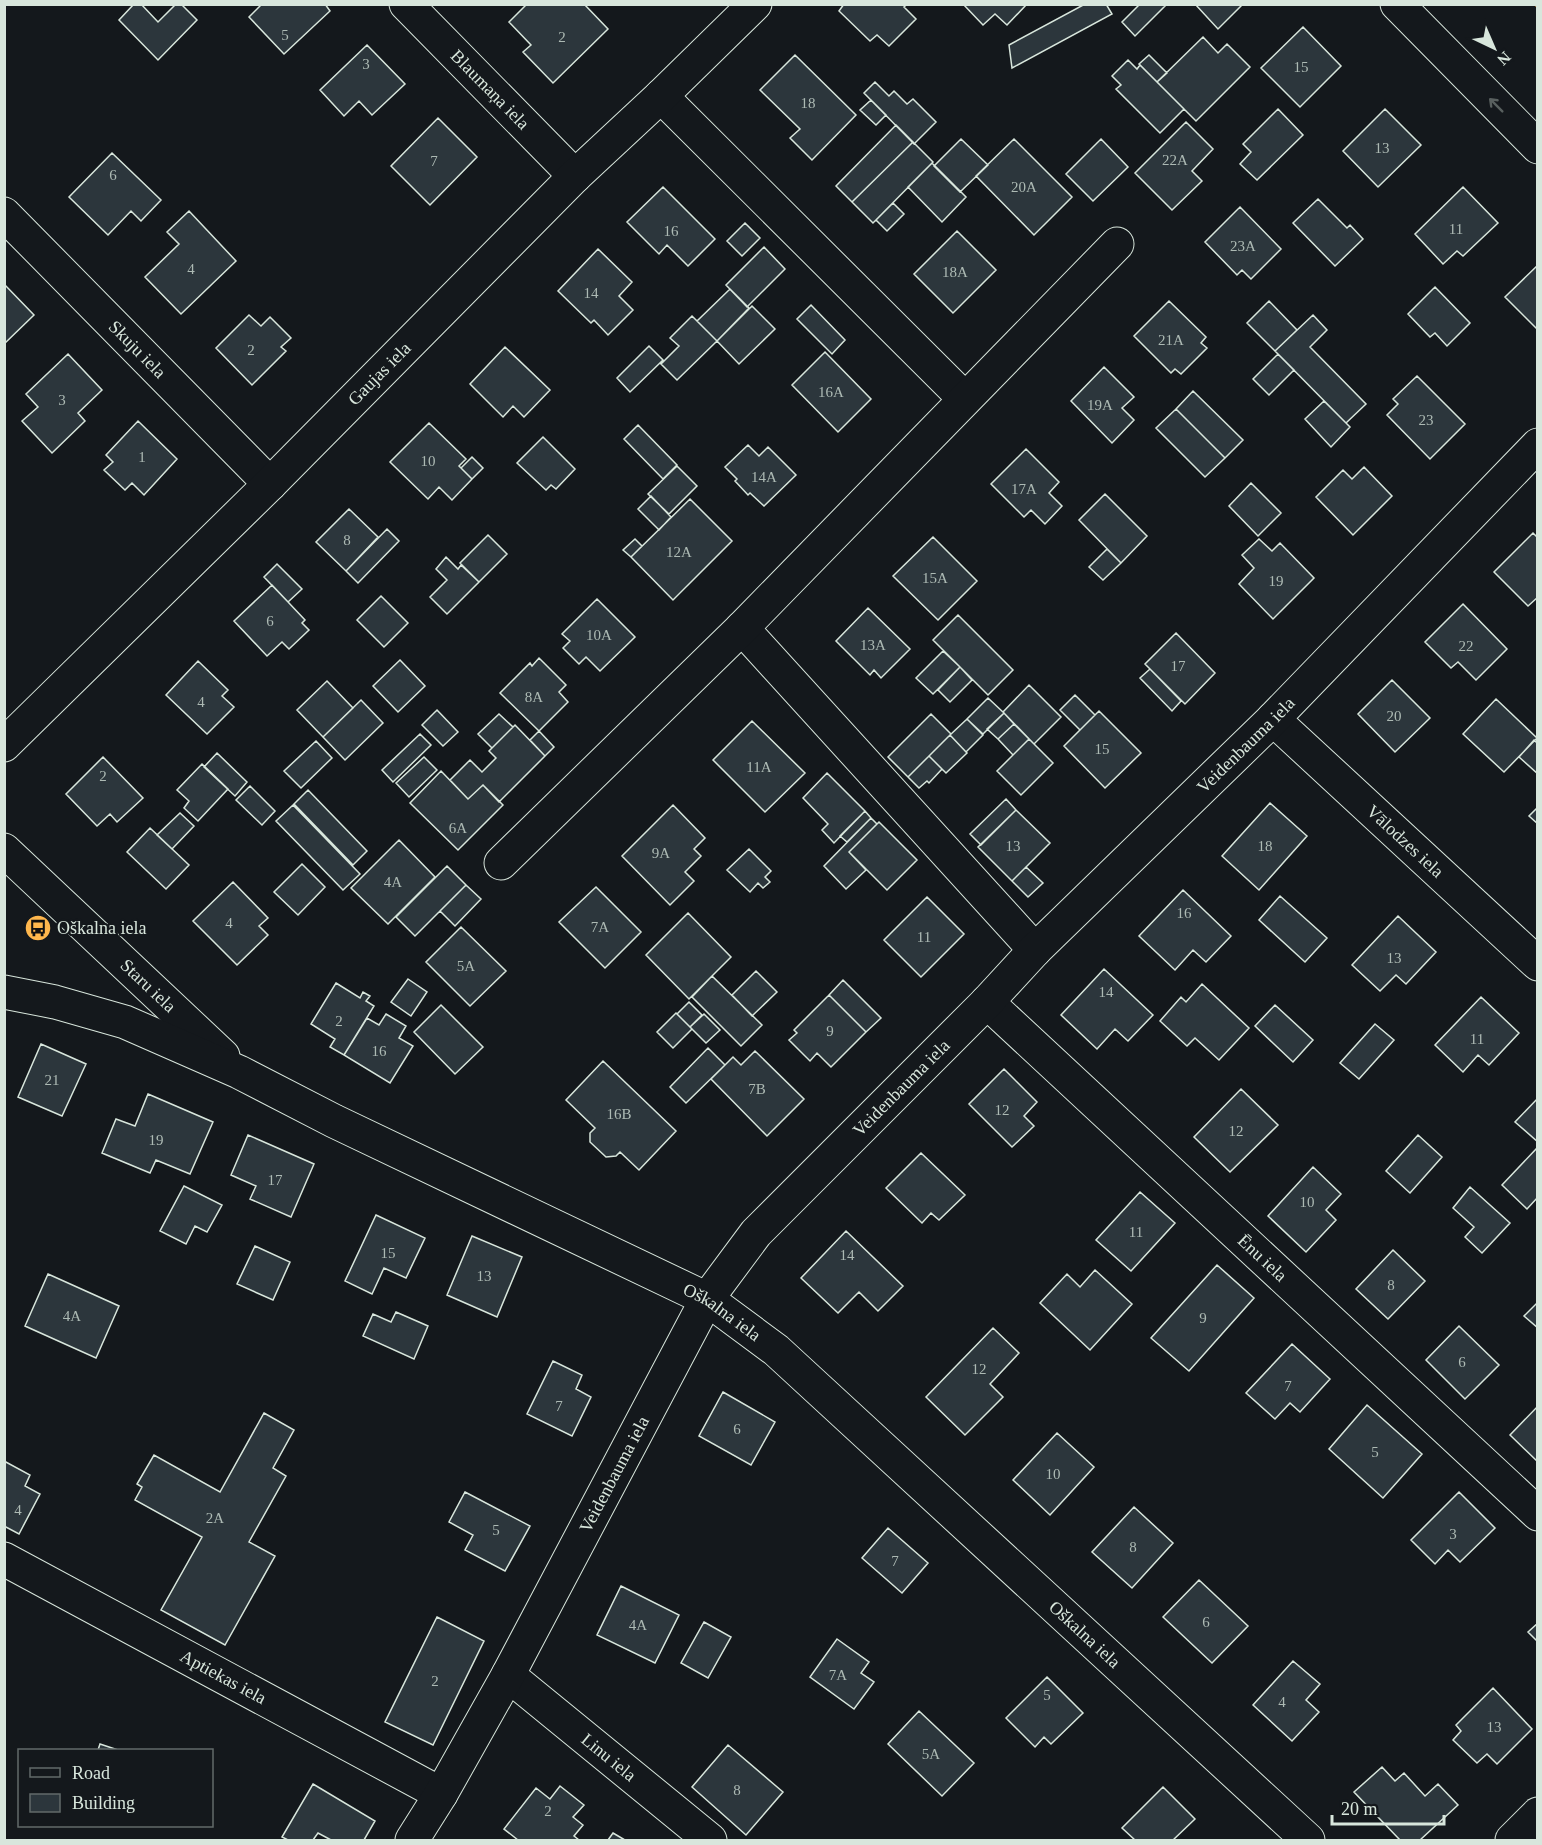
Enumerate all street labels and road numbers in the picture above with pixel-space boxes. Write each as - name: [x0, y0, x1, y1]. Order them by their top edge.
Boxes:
- street label: Blaumaņa iela: [447, 46, 534, 134]
- street label: Skuju iela: [105, 316, 170, 382]
- street label: Gaujas iela: [344, 338, 415, 409]
- street label: Veidenbauma iela: [1193, 693, 1299, 797]
- street label: Vālodzes iela: [1363, 801, 1448, 882]
- street label: Staru iela: [116, 955, 180, 1016]
- street label: Veidenbauma iela: [849, 1035, 954, 1140]
- street label: Ēnu iela: [1234, 1230, 1291, 1286]
- street label: Oškalna iela: [680, 1279, 765, 1345]
- street label: Veidenbauma iela: [575, 1413, 653, 1536]
- street label: Oškalna iela: [1045, 1597, 1124, 1672]
- street label: Aptiekas iela: [177, 1646, 270, 1708]
- street label: Linu iela: [577, 1729, 640, 1785]

